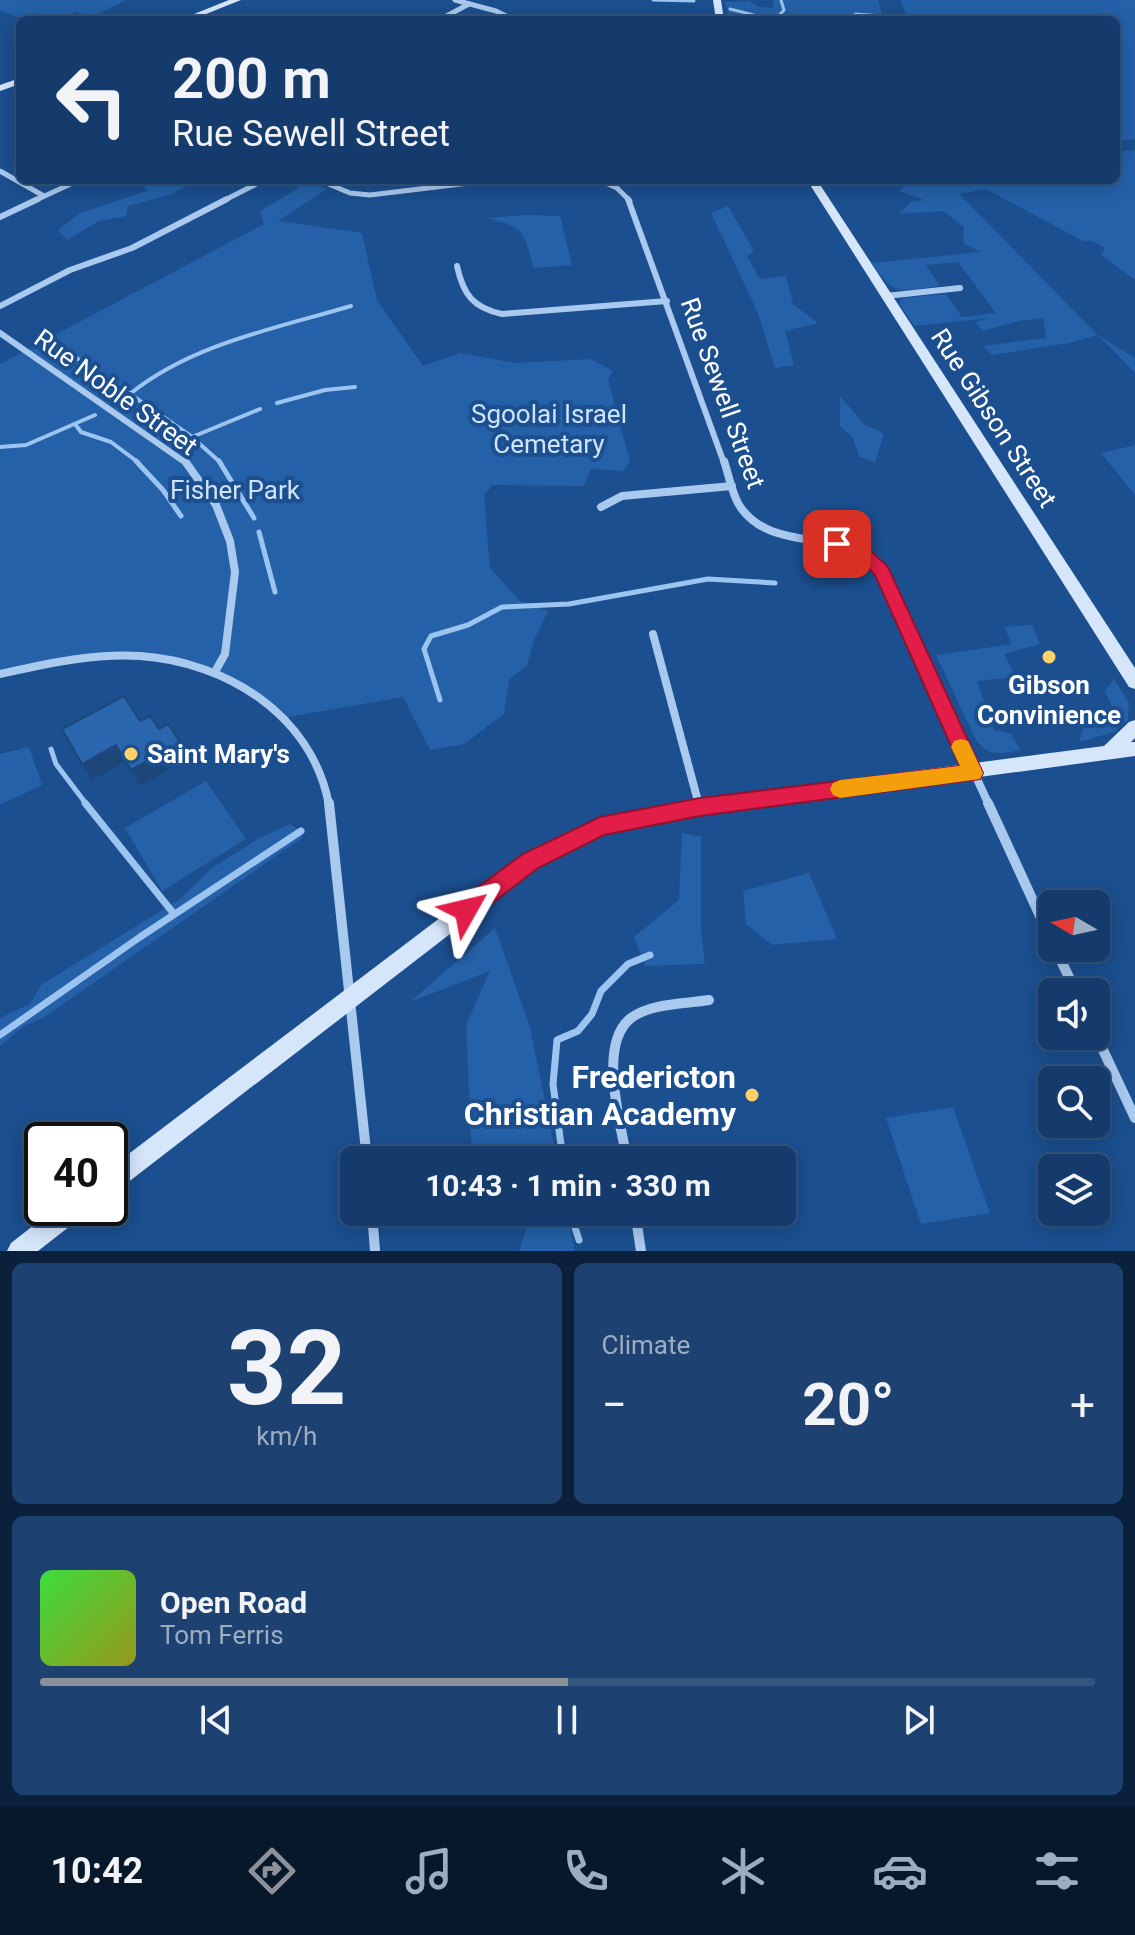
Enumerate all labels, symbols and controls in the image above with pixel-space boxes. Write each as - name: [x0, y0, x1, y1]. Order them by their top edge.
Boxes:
- text: 200 m: [172, 46, 331, 112]
- icon: left: [40, 48, 144, 152]
- text: Rue Sewell Street: [172, 113, 450, 155]
- street label: Rue Sewell Street: [675, 294, 771, 492]
- street label: Rue Noble Street: [29, 323, 203, 461]
- street label: Rue Gibson Street: [925, 323, 1063, 513]
- park label: Sgoolai Israel Cemetary: [471, 399, 627, 459]
- park label: Fisher Park: [170, 475, 301, 505]
- pin: [803, 510, 871, 578]
- icon: arrive: [815, 522, 859, 566]
- marker: Gibson Convinience: [1040, 648, 1058, 666]
- place label: Gibson Convinience: [977, 670, 1121, 730]
- place label: Saint Mary's: [147, 739, 290, 769]
- marker: Saint Mary's: [122, 745, 140, 763]
- position arrow: [424, 868, 508, 952]
- north arrow: [1038, 890, 1110, 962]
- map controls: [1038, 890, 1110, 1226]
- button: sound: [1038, 978, 1110, 1050]
- place label: Fredericton Christian Academy: [464, 1058, 737, 1133]
- button: search: [1038, 1066, 1110, 1138]
- marker: Fredericton Christian Academy: [743, 1086, 761, 1104]
- speed limit sign: 40: [24, 1122, 128, 1226]
- button: layers: [1038, 1154, 1110, 1226]
- text: 10:43 · 1 min · 330 m: [425, 1168, 711, 1203]
- text: 32: [227, 1308, 346, 1429]
- text: Climate: [602, 1330, 690, 1360]
- text: 20°: [802, 1369, 894, 1440]
- text: −: [602, 1379, 627, 1431]
- text: +: [1070, 1379, 1095, 1431]
- text: km/h: [256, 1421, 317, 1451]
- text: Open Road: [160, 1585, 307, 1620]
- text: Tom Ferris: [160, 1620, 284, 1650]
- icon: previous: [194, 1698, 238, 1742]
- icon: pause: [545, 1698, 589, 1742]
- icon: next: [897, 1698, 941, 1742]
- icon: directions: [244, 1843, 300, 1899]
- icon: music: [401, 1843, 457, 1899]
- icon: phone: [558, 1843, 614, 1899]
- icon: climate: [715, 1843, 771, 1899]
- icon: car: [872, 1843, 928, 1899]
- icon: filters: [1029, 1843, 1085, 1899]
- text: 10:42: [50, 1850, 143, 1892]

